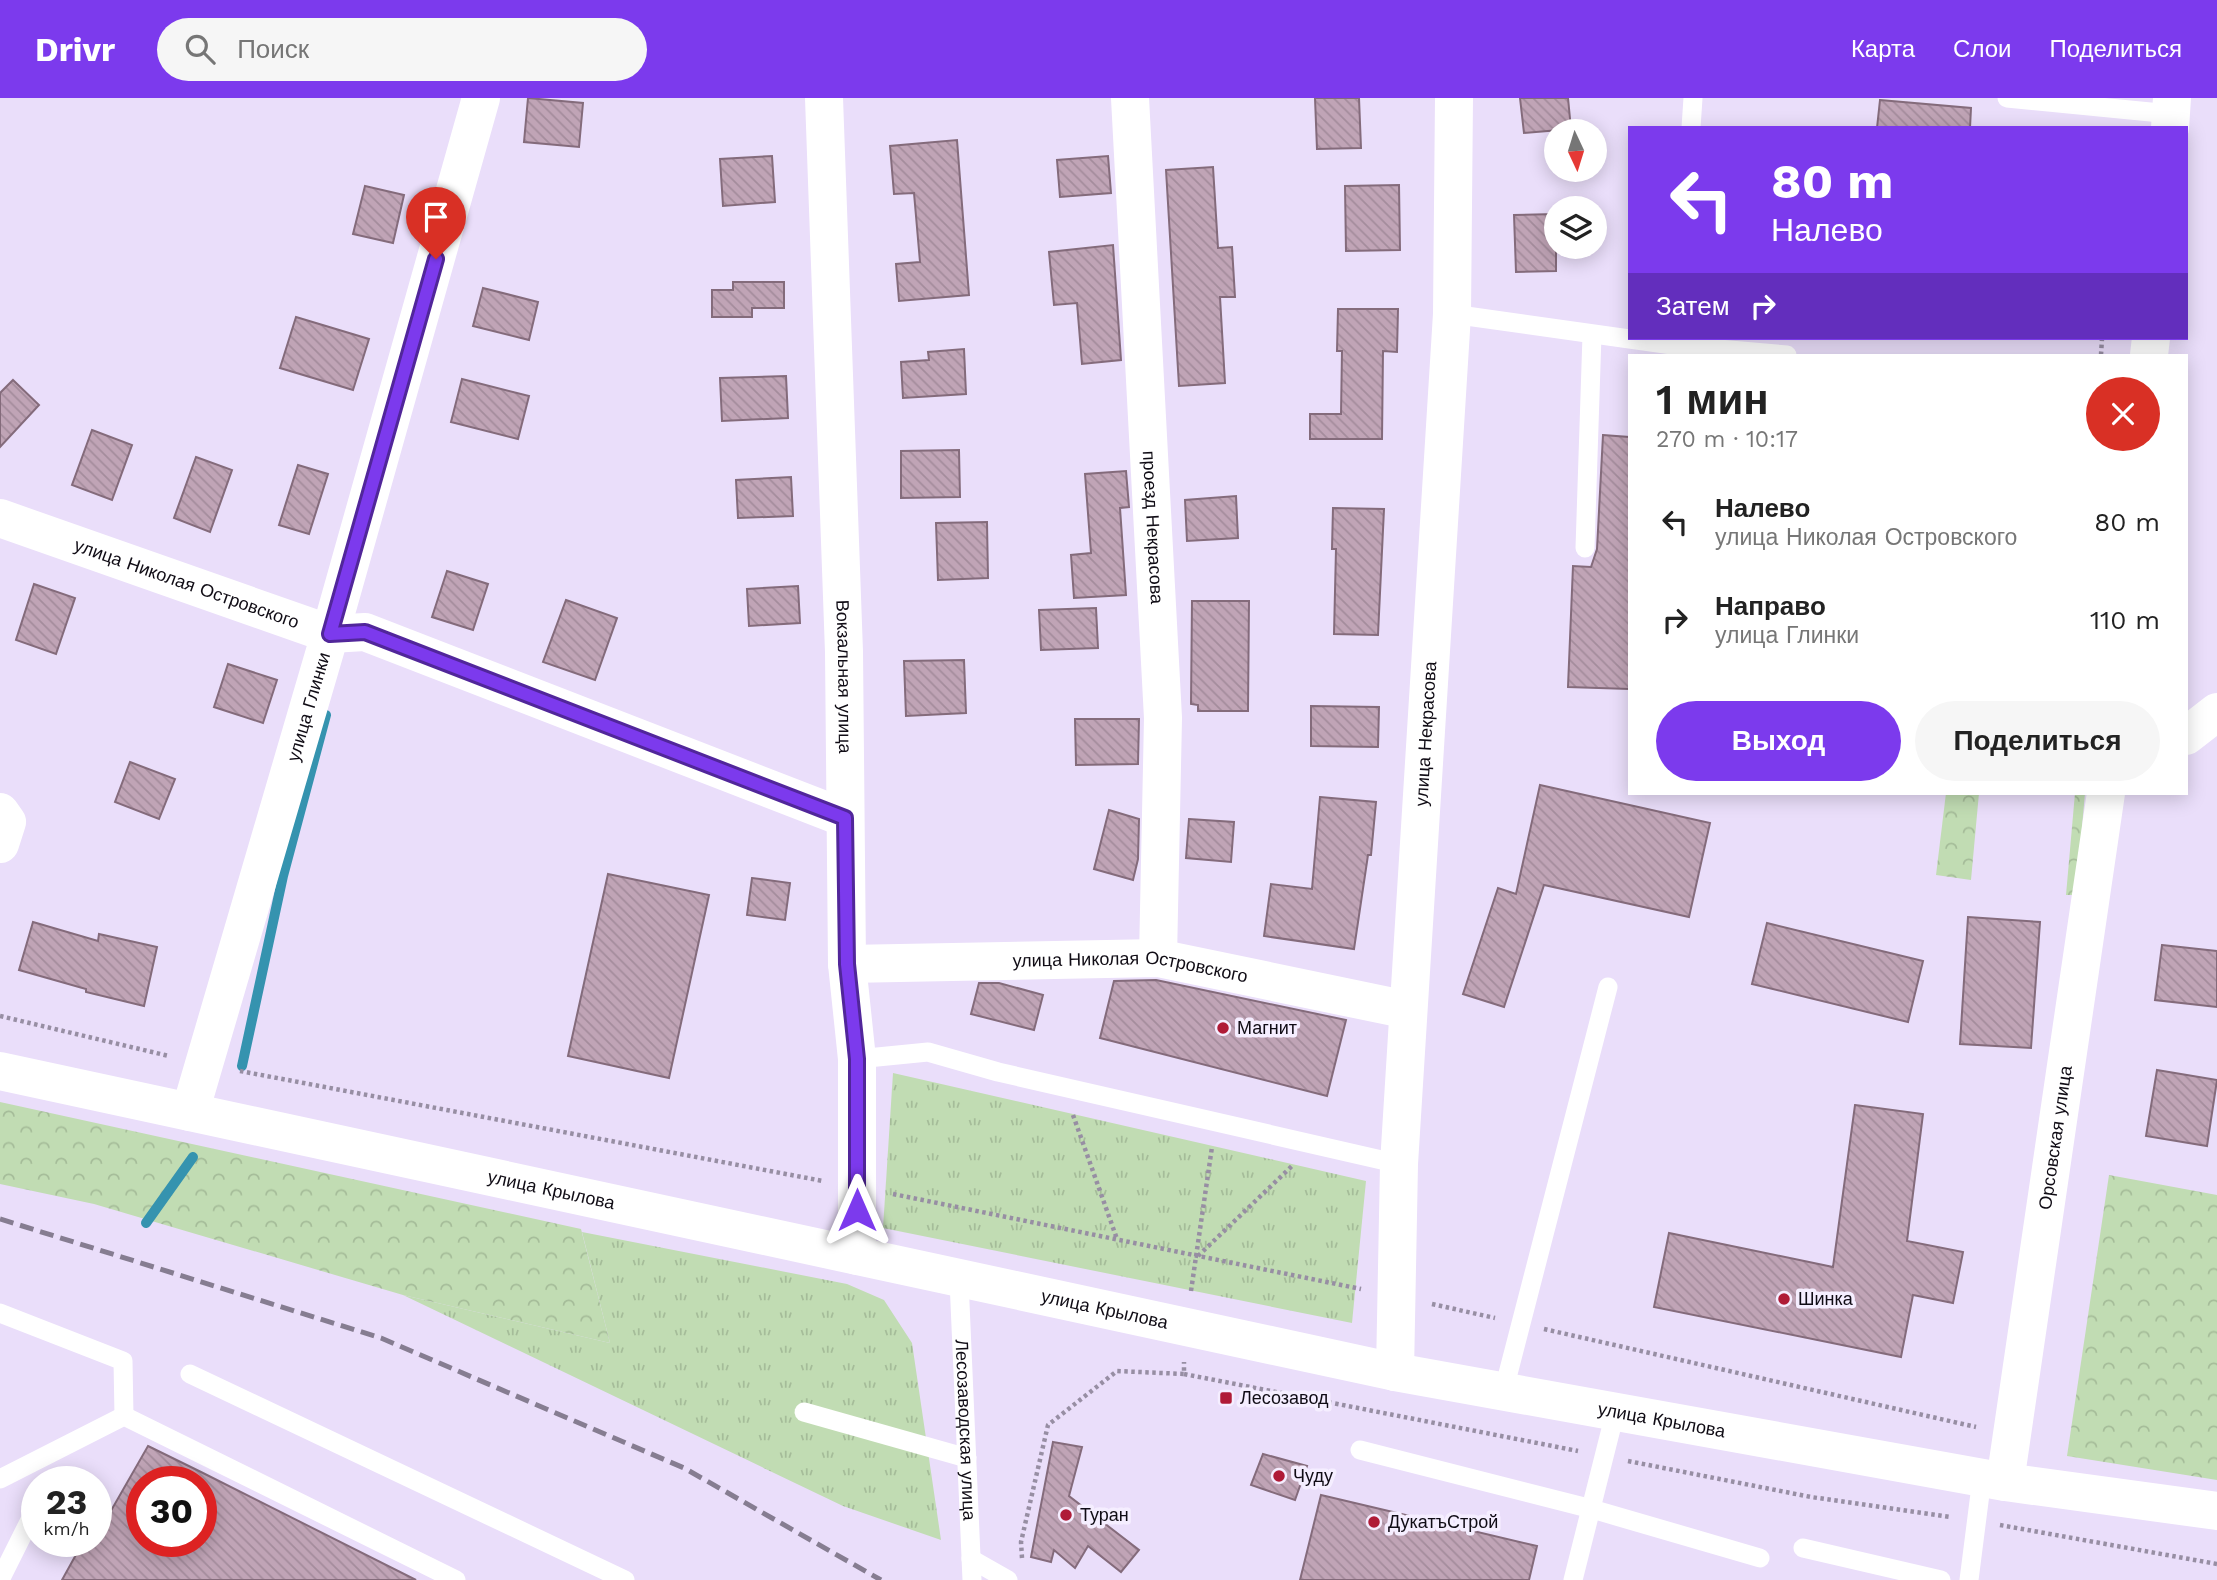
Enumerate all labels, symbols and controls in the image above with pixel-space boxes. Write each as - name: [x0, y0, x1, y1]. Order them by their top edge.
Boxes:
- search box: [157, 18, 647, 81]
- text: Drivr: [35, 30, 115, 69]
- icon: search: [181, 30, 219, 68]
- text: Поиск: [237, 34, 309, 64]
- text: Карта: [1851, 35, 1915, 63]
- text: Слои: [1953, 35, 2011, 63]
- text: Поделиться: [2049, 35, 2182, 63]
- north arrow: [1544, 119, 1606, 182]
- map controls: [1544, 119, 1607, 259]
- text: 80 m: [1771, 152, 1893, 210]
- icon: left: [1656, 154, 1747, 245]
- pin: [406, 187, 466, 259]
- button: layers: [1544, 196, 1607, 259]
- icon: arrive: [417, 198, 455, 236]
- text: Налево: [1771, 211, 1883, 249]
- icon: right: [1744, 287, 1782, 325]
- text: Затем: [1656, 291, 1730, 321]
- text: 1 мин: [1656, 375, 1769, 424]
- button: close: [2086, 377, 2160, 451]
- text: 270 m · 10:17: [1656, 426, 1798, 453]
- street label: проезд Некрасова: [1139, 450, 1168, 606]
- text: Налево: [1715, 493, 1810, 523]
- icon: left: [1656, 503, 1694, 541]
- text: 80 m: [2094, 507, 2160, 537]
- text: улица Николая Островского: [1715, 524, 2017, 551]
- street label: улица Николая Островского: [72, 534, 302, 632]
- text: Направо: [1715, 591, 1826, 621]
- street label: Вокзальная улица: [832, 599, 856, 755]
- icon: right: [1656, 601, 1694, 639]
- text: 110 m: [2090, 605, 2160, 635]
- text: улица Глинки: [1715, 622, 1859, 649]
- street label: улица Глинки: [282, 650, 334, 764]
- street label: улица Некрасова: [1410, 660, 1440, 807]
- button: Выход: [1656, 701, 1901, 781]
- button: Поделиться: [1915, 701, 2160, 781]
- street label: улица Николая Островского: [1012, 947, 1250, 986]
- place label: Магнит: [1237, 1017, 1297, 1038]
- marker: Магнит: [1215, 1020, 1231, 1036]
- street label: Орсовская улица: [2034, 1063, 2076, 1211]
- street label: улица Крылова: [486, 1166, 618, 1214]
- position arrow: [820, 1173, 894, 1247]
- street label: улица Крылова: [1039, 1285, 1171, 1333]
- place label: Шинка: [1798, 1288, 1854, 1309]
- marker: Шинка: [1776, 1291, 1792, 1307]
- street label: Лесозаводская улица: [952, 1339, 980, 1522]
- place label: Лесозавод: [1240, 1387, 1329, 1408]
- marker: Лесозавод: [1218, 1390, 1234, 1406]
- street label: улица Крылова: [1596, 1398, 1728, 1442]
- place label: Чуду: [1293, 1465, 1333, 1486]
- speed limit sign: 30: [126, 1466, 217, 1557]
- marker: Чуду: [1271, 1468, 1287, 1484]
- text: 23: [46, 1481, 87, 1523]
- place label: Туран: [1080, 1504, 1129, 1525]
- marker: Туран: [1058, 1507, 1074, 1523]
- place label: ДукатъСтрой: [1388, 1511, 1498, 1532]
- marker: ДукатъСтрой: [1366, 1514, 1382, 1530]
- text: km/h: [43, 1518, 90, 1539]

